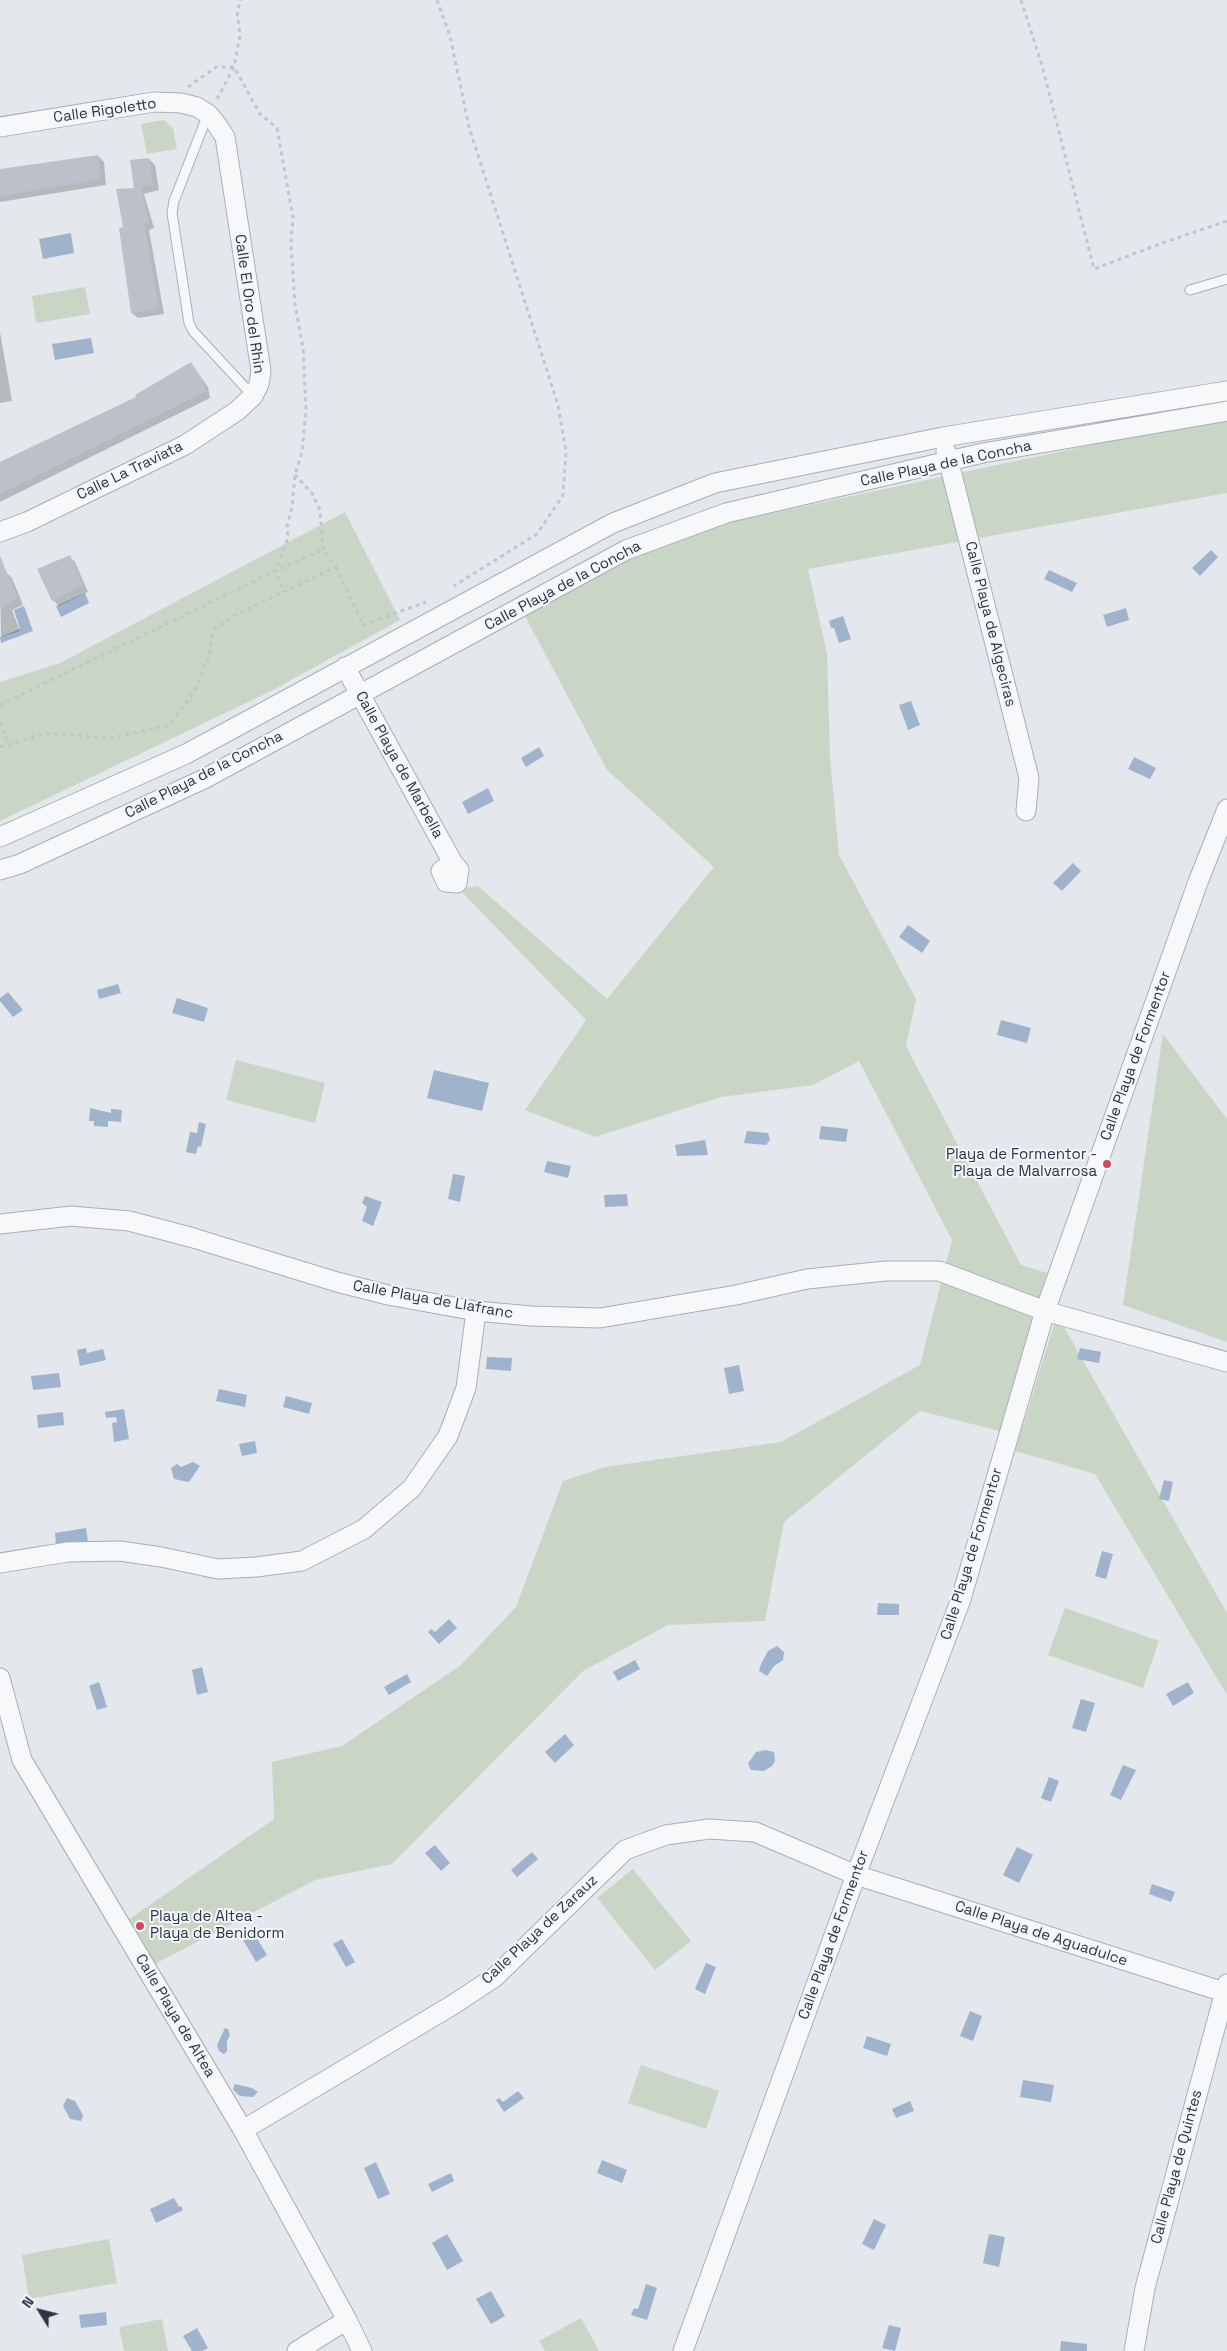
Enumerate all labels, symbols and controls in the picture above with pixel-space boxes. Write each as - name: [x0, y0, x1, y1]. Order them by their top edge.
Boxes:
- street label: Calle Rigoletto: [52, 95, 158, 127]
- street label: Calle El Oro del Rhin: [230, 233, 268, 375]
- street label: Calle Playa de la Concha: [859, 437, 1033, 491]
- street label: Calle La Traviata: [74, 438, 186, 504]
- street label: Calle Playa de la Concha: [482, 537, 644, 635]
- street label: Calle Playa de Algeciras: [961, 540, 1019, 708]
- street label: Calle Playa de Marbella: [351, 688, 447, 842]
- street label: Calle Playa de la Concha: [122, 727, 286, 823]
- street label: Calle Playa de Formentor: [1097, 969, 1175, 1143]
- place label: Playa de Formentor - Playa de Malvarrosa: [946, 1146, 1097, 1181]
- marker: Playa de Formentor - Playa de Malvarrosa: [1101, 1158, 1113, 1170]
- street label: Calle Playa de Llafranc: [351, 1277, 515, 1323]
- street label: Calle Playa de Formentor: [937, 1466, 1007, 1642]
- street label: Calle Playa de Formentor: [795, 1848, 873, 2022]
- street label: Calle Playa de Zarauz: [478, 1872, 602, 1988]
- street label: Calle Playa de Aguadulce: [952, 1898, 1130, 1970]
- place label: Playa de Altea - Playa de Benidorm: [150, 1908, 284, 1943]
- marker: Playa de Altea - Playa de Benidorm: [134, 1920, 146, 1932]
- street label: Calle Playa de Altea: [131, 1951, 219, 2081]
- street label: Calle Playa de Quintes: [1148, 2088, 1206, 2246]
- north arrow: [15, 2286, 65, 2336]
- text: N: [18, 2293, 38, 2311]

